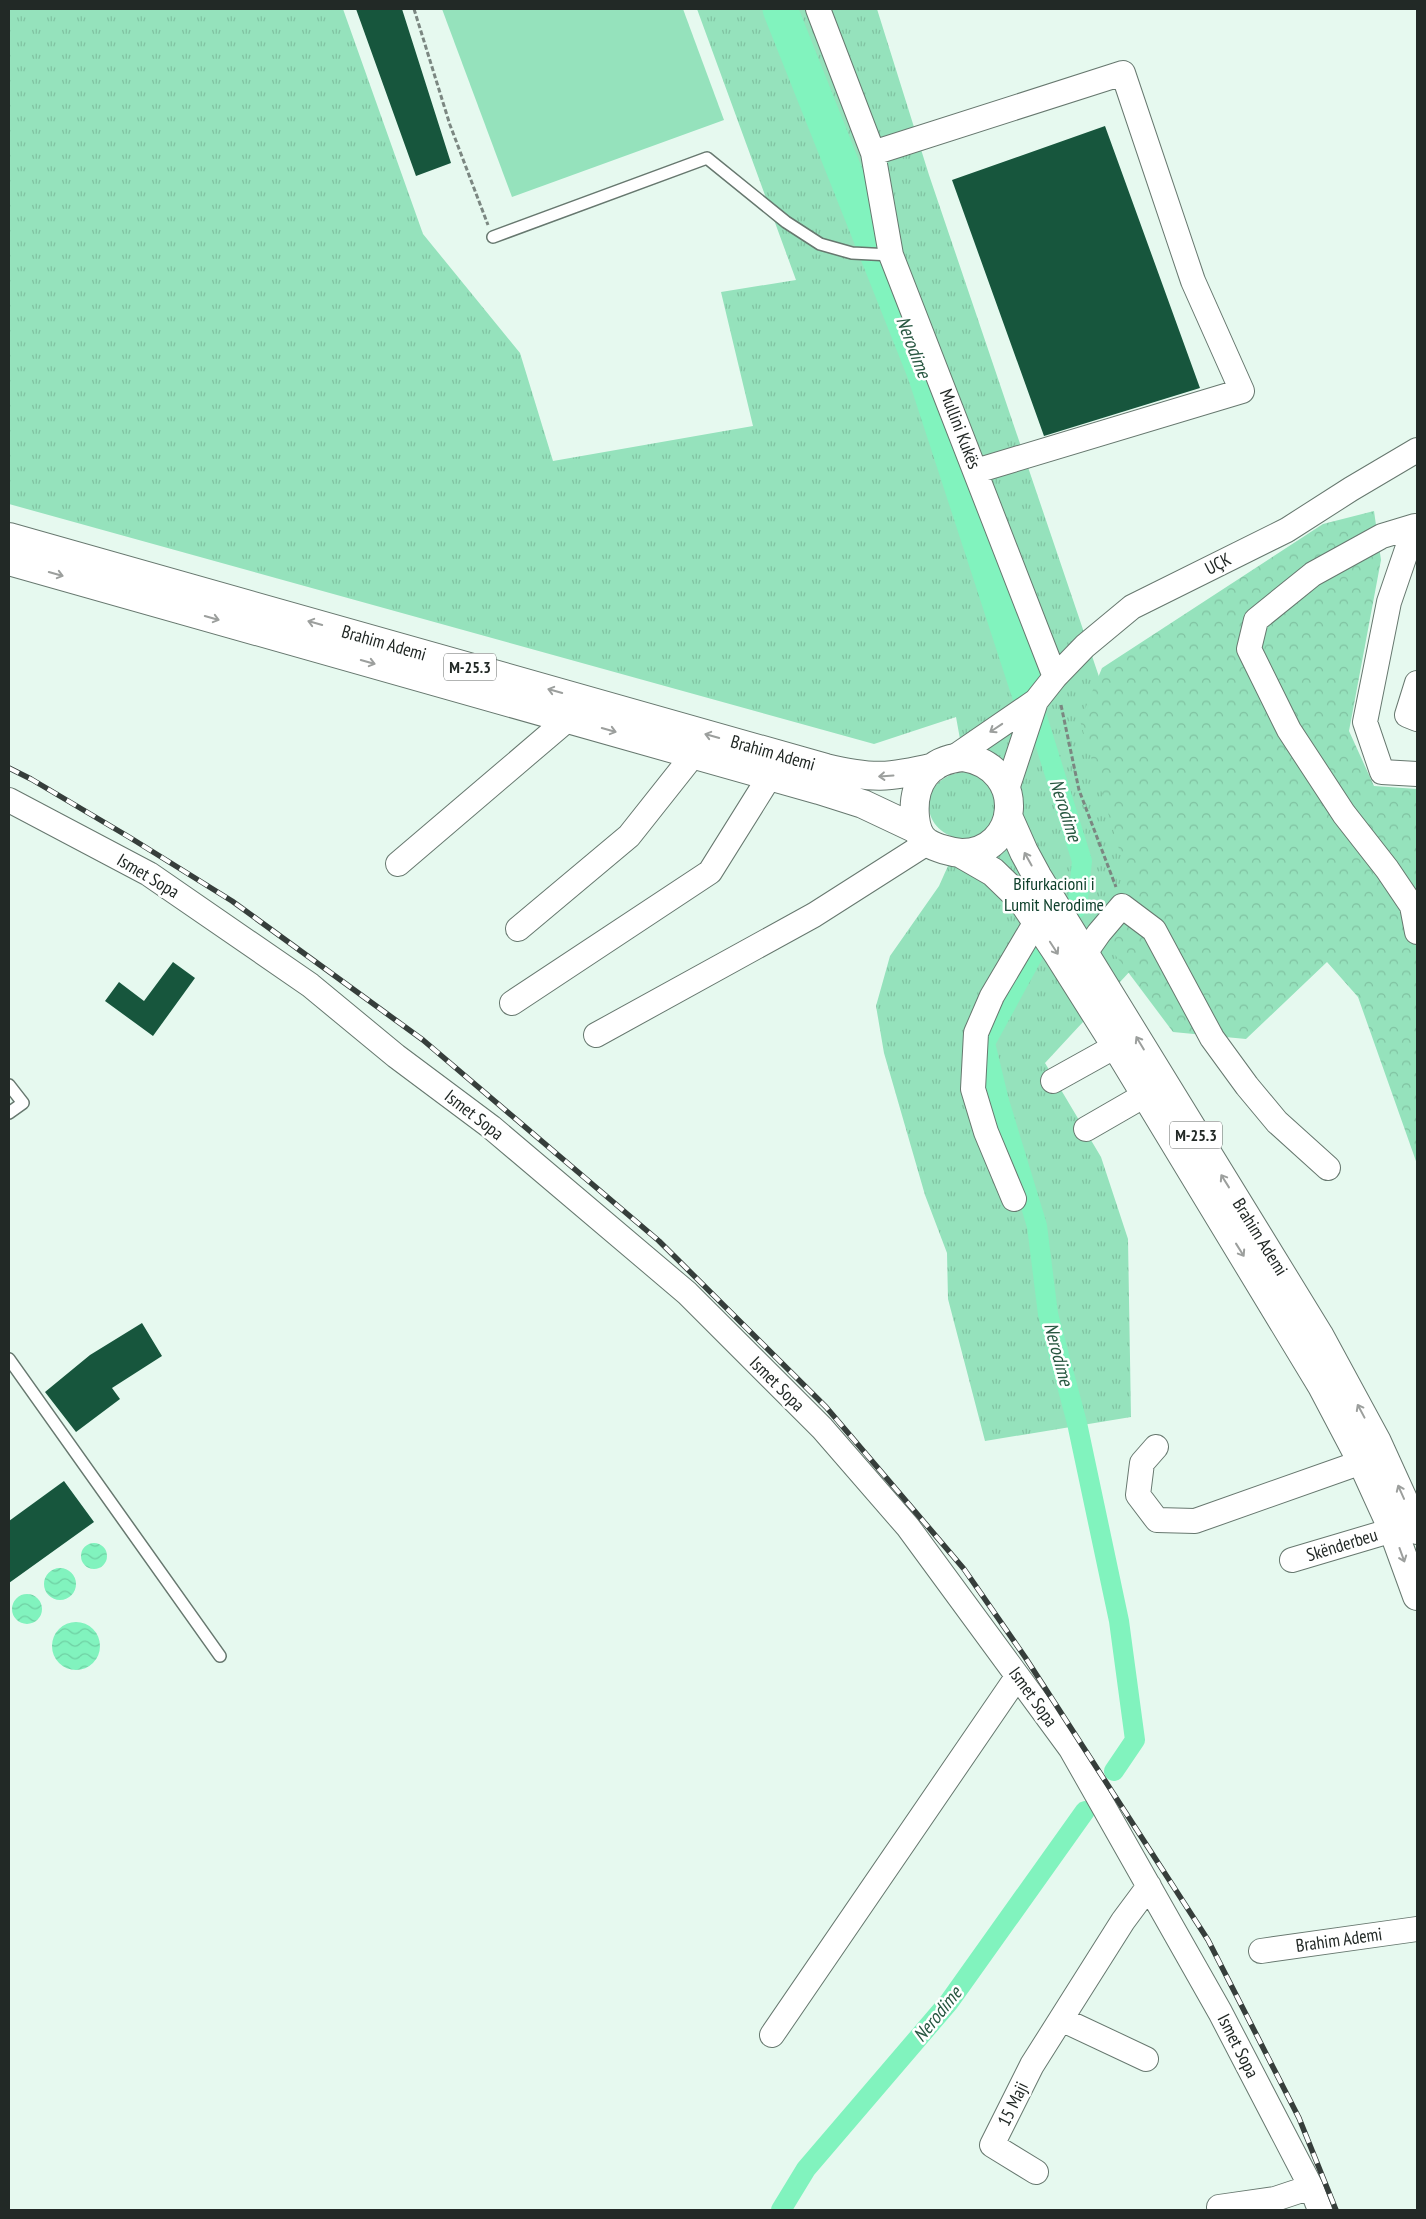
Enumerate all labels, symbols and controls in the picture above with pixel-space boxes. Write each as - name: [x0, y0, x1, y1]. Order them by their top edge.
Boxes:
- water label: Nerodime: [891, 313, 937, 382]
- street label: Mullini Kukës: [935, 386, 986, 472]
- street label: UÇK: [1201, 547, 1235, 580]
- one-way arrow: [47, 569, 63, 579]
- one-way arrow: [204, 614, 220, 623]
- one-way arrow: [307, 618, 323, 628]
- street label: Brahim Ademi: [339, 619, 429, 666]
- road number: M-25.3: [444, 654, 496, 680]
- one-way arrow: [360, 658, 376, 668]
- one-way arrow: [548, 686, 564, 696]
- one-way arrow: [989, 723, 1003, 733]
- one-way arrow: [601, 726, 617, 736]
- street label: Brahim Ademi: [728, 729, 818, 776]
- one-way arrow: [704, 730, 720, 740]
- one-way arrow: [878, 772, 894, 781]
- water label: Nerodime: [1045, 776, 1088, 845]
- street label: Ismet Sopa: [113, 848, 184, 903]
- one-way arrow: [1023, 852, 1033, 867]
- park label: Bifurkacioni i Lumit Nerodime: [1004, 872, 1104, 916]
- one-way arrow: [1050, 940, 1060, 954]
- one-way arrow: [1135, 1036, 1145, 1050]
- street label: Ismet Sopa: [440, 1084, 508, 1145]
- road number: M-25.3: [1170, 1122, 1222, 1148]
- one-way arrow: [1220, 1174, 1231, 1188]
- street label: Brahim Ademi: [1228, 1194, 1293, 1280]
- one-way arrow: [1236, 1243, 1246, 1257]
- water label: Nerodime: [1039, 1320, 1079, 1389]
- street label: Ismet Sopa: [745, 1351, 810, 1416]
- one-way arrow: [1356, 1404, 1366, 1419]
- one-way arrow: [1395, 1485, 1405, 1500]
- street label: Skënderbeu: [1304, 1523, 1380, 1566]
- one-way arrow: [1398, 1547, 1407, 1562]
- street label: Ismet Sopa: [1004, 1662, 1063, 1731]
- street label: Brahim Ademi: [1294, 1922, 1384, 1957]
- water label: Nerodime: [908, 1981, 967, 2046]
- street label: Ismet Sopa: [1213, 2010, 1264, 2082]
- street label: 15 Maji: [992, 2078, 1033, 2130]

